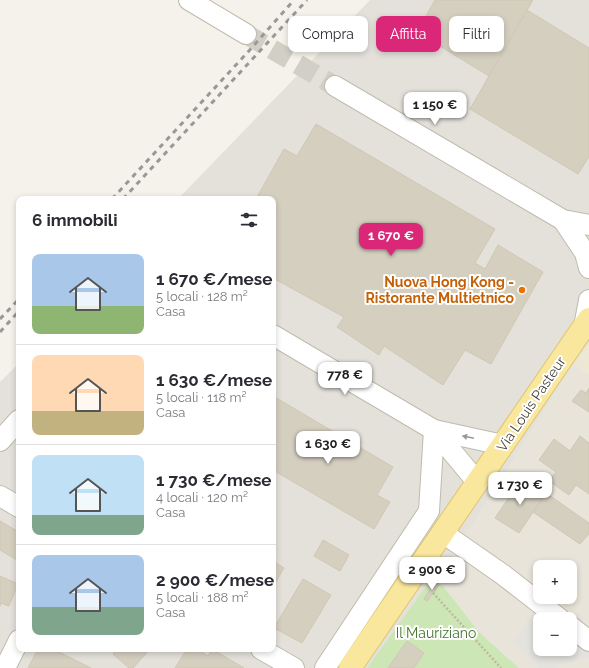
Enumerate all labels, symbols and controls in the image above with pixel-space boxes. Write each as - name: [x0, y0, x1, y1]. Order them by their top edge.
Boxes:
- chip: Compra: [288, 16, 368, 52]
- chip: Affitta: [376, 16, 441, 52]
- chip: Filtri: [449, 16, 504, 52]
- pin: 1 150 €: [398, 92, 472, 126]
- text: 1 150 €: [413, 97, 457, 112]
- icon: filters: [238, 209, 260, 231]
- text: 6 immobili: [32, 210, 118, 230]
- pin: 1 670 €: [354, 223, 428, 257]
- text: 1 670 €: [368, 228, 414, 243]
- text: 1 670 €/mese: [156, 269, 272, 289]
- icon: home: [64, 270, 112, 318]
- place label: Nuova Hong Kong - Ristorante Multietnico: [366, 274, 515, 306]
- marker: Nuova Hong Kong - Ristorante Multietnico: [517, 285, 527, 295]
- text: 5 locali · 128 m²: [156, 289, 248, 304]
- text: Casa: [156, 304, 185, 319]
- street label: Via Louis Pasteur: [493, 354, 569, 454]
- pin: 778 €: [317, 362, 373, 396]
- text: 778 €: [327, 367, 363, 382]
- text: 1 630 €/mese: [156, 370, 272, 390]
- icon: home: [64, 371, 112, 419]
- text: 5 locali · 118 m²: [156, 390, 247, 405]
- text: Casa: [156, 405, 185, 420]
- pin: 1 630 €: [291, 431, 365, 465]
- one-way arrow: [462, 434, 475, 440]
- text: 1 630 €: [305, 436, 351, 451]
- text: 1 730 €/mese: [156, 470, 272, 490]
- icon: home: [64, 471, 112, 519]
- pin: 1 730 €: [483, 472, 557, 506]
- text: 1 730 €: [497, 477, 543, 492]
- text: 4 locali · 120 m²: [156, 490, 248, 505]
- text: Casa: [156, 505, 185, 520]
- pin: 2 900 €: [395, 557, 469, 591]
- map controls: [533, 560, 577, 656]
- button: +: [533, 560, 577, 604]
- text: 2 900 €: [408, 562, 456, 577]
- text: 2 900 €/mese: [156, 570, 274, 590]
- icon: home: [64, 571, 112, 619]
- text: 5 locali · 188 m²: [156, 590, 249, 605]
- text: Casa: [156, 605, 185, 620]
- button: −: [533, 612, 577, 656]
- park label: Il Mauriziano: [396, 625, 476, 641]

